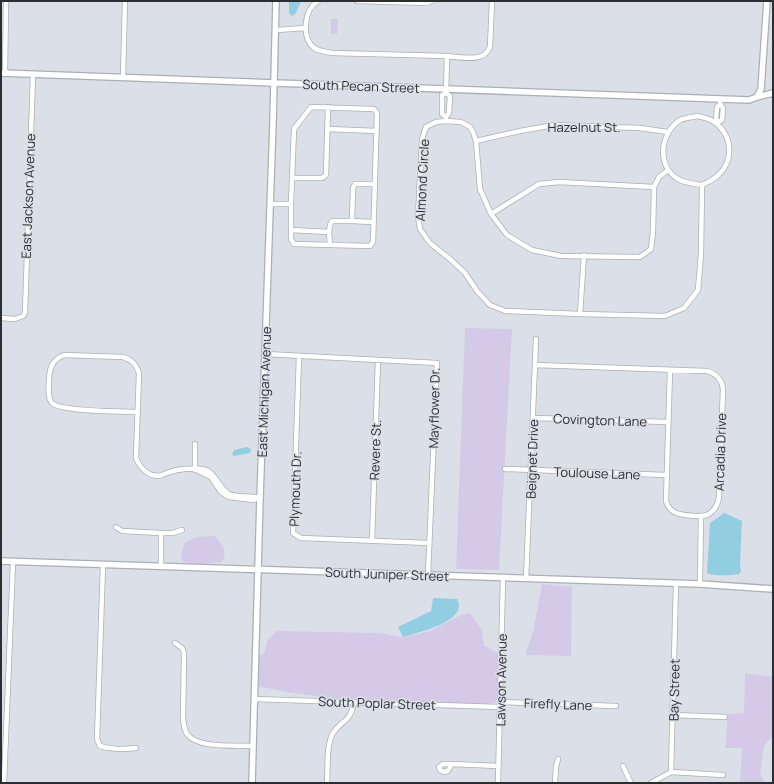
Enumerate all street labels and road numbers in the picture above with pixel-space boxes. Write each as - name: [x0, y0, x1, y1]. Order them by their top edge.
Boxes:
- street label: South Pecan Street: [302, 75, 420, 97]
- street label: Hazelnut St.: [548, 118, 620, 136]
- street label: East Jackson Avenue: [17, 133, 39, 259]
- street label: Almond Circle: [411, 138, 433, 222]
- street label: East Michigan Avenue: [253, 326, 275, 458]
- street label: Mayflower Dr.: [424, 367, 444, 449]
- street label: Covington Lane: [553, 409, 648, 431]
- street label: Arcadia Drive: [710, 412, 730, 491]
- street label: Beignet Drive: [522, 418, 542, 499]
- street label: Revere St.: [365, 419, 385, 481]
- street label: Plymouth Dr.: [285, 451, 305, 527]
- street label: Toulouse Lane: [553, 462, 641, 484]
- street label: South Juniper Street: [325, 563, 449, 585]
- street label: Lawson Avenue: [491, 633, 511, 726]
- street label: Bay Street: [664, 659, 684, 721]
- street label: South Poplar Street: [318, 692, 436, 714]
- street label: Firefly Lane: [523, 694, 593, 714]

